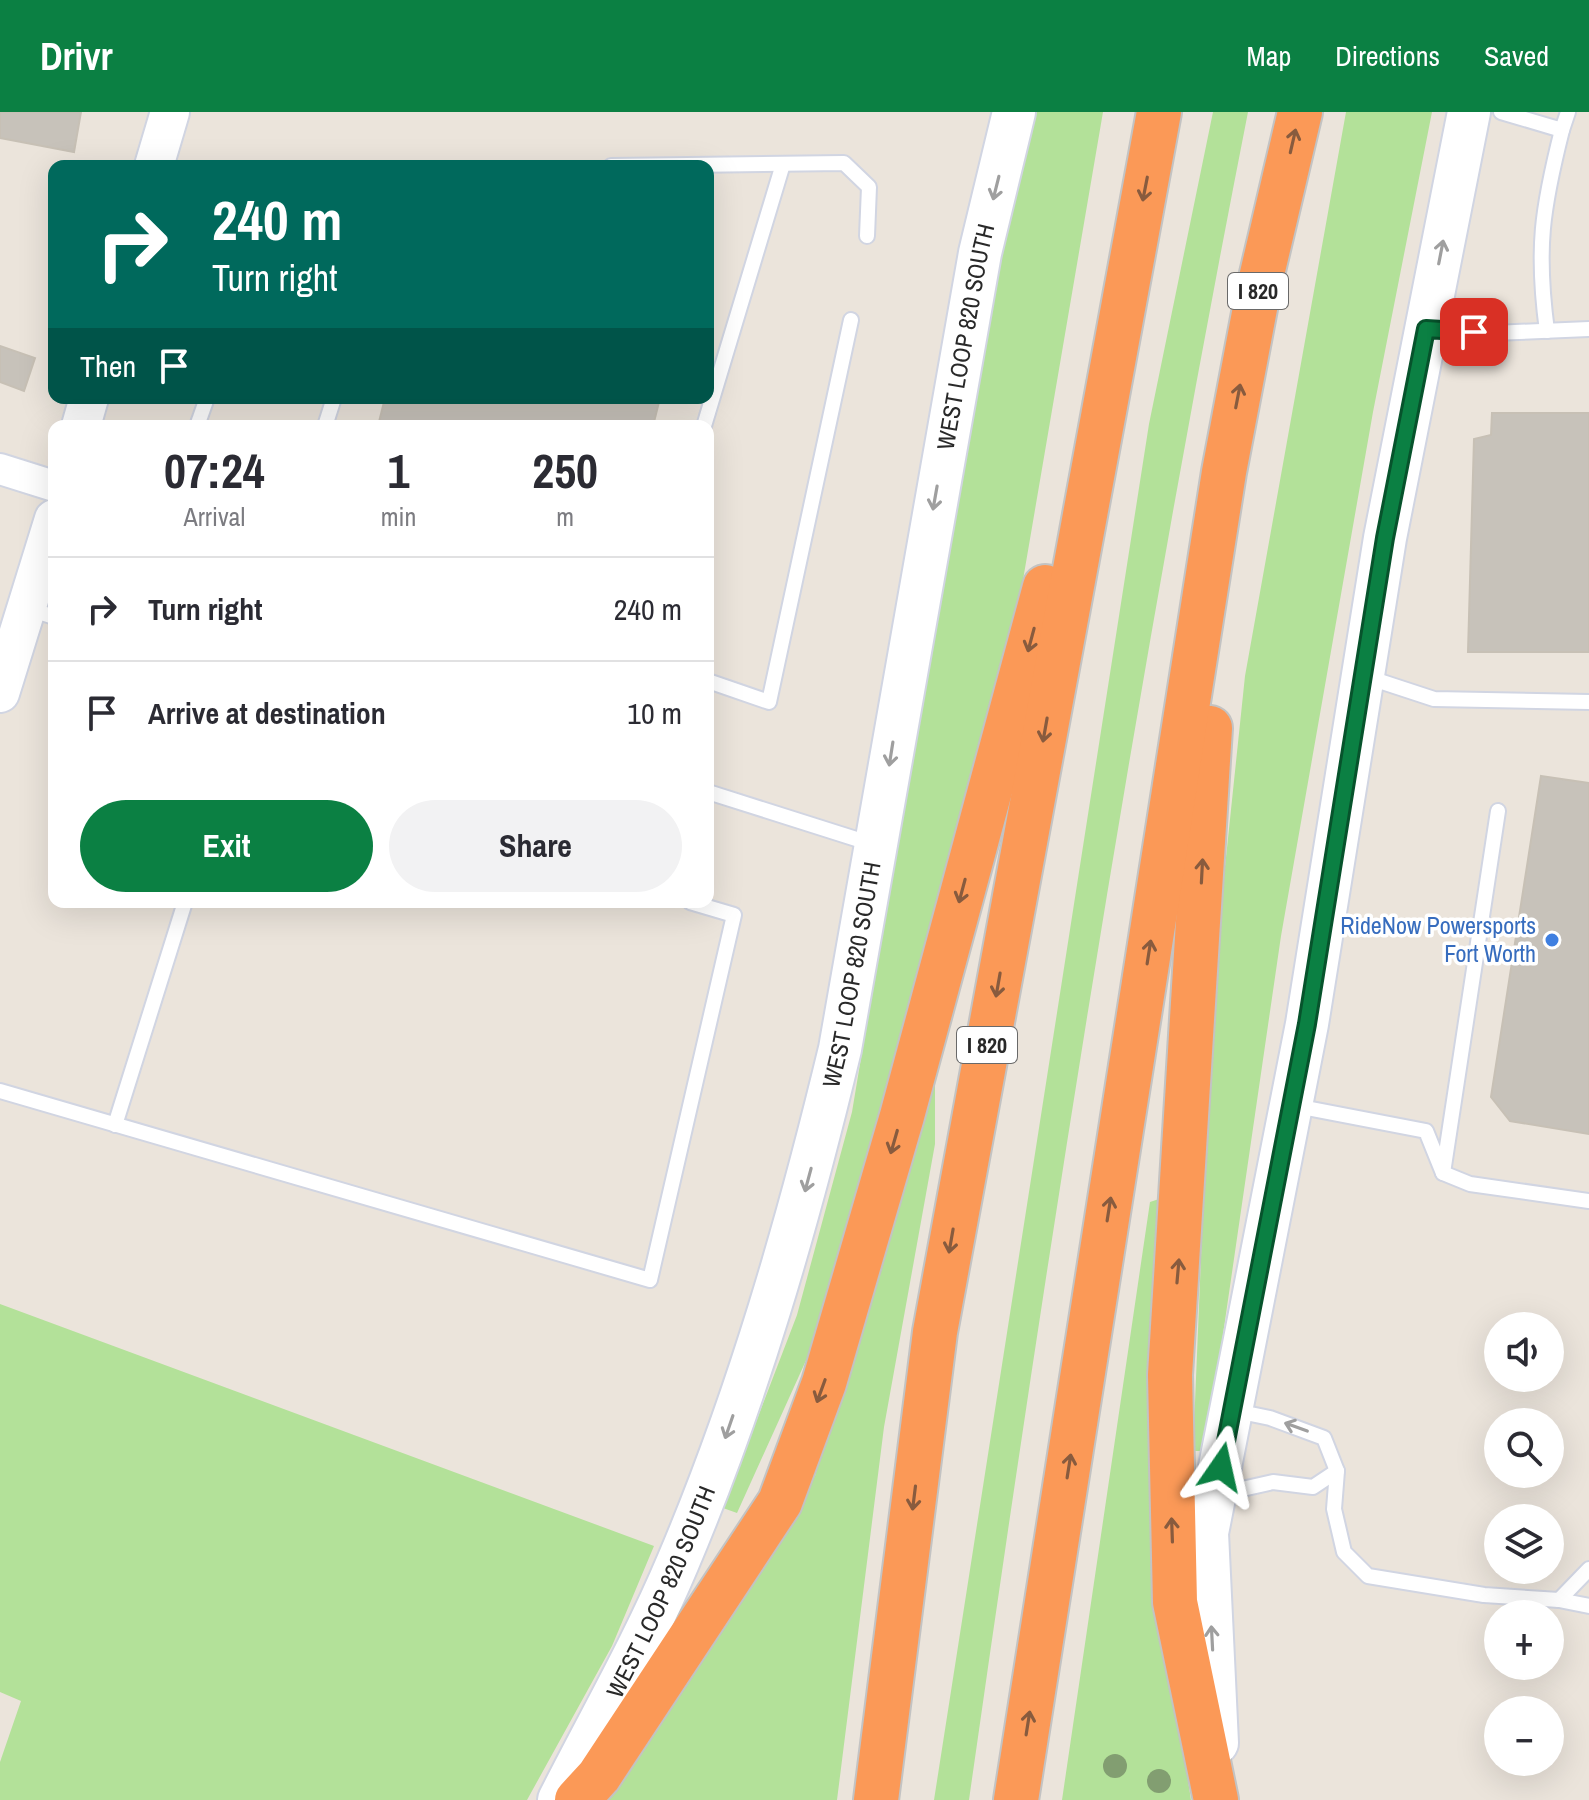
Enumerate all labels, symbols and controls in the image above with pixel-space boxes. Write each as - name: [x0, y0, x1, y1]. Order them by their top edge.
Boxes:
- text: Drivr: [40, 31, 113, 82]
- text: Map: [1247, 37, 1291, 75]
- text: Directions: [1335, 37, 1440, 75]
- text: Saved: [1484, 37, 1549, 75]
- one-way arrow: [1286, 129, 1301, 155]
- one-way arrow: [988, 175, 1003, 200]
- one-way arrow: [1137, 175, 1152, 201]
- text: 240 m: [212, 182, 342, 257]
- icon: right: [80, 192, 184, 296]
- street label: WEST LOOP 820 SOUTH: [929, 220, 1002, 452]
- one-way arrow: [1434, 239, 1449, 265]
- text: Turn right: [212, 254, 337, 302]
- road number: I 820: [1228, 273, 1288, 309]
- pin: [1440, 298, 1508, 366]
- icon: arrive: [1452, 310, 1496, 354]
- icon: arrive: [152, 344, 196, 388]
- text: Then: [80, 346, 136, 386]
- one-way arrow: [1232, 383, 1247, 409]
- text: 07:24: [164, 438, 265, 503]
- text: 1: [388, 438, 409, 503]
- text: 250: [532, 438, 598, 503]
- one-way arrow: [927, 485, 942, 510]
- text: Arrival: [184, 499, 245, 534]
- text: min: [381, 499, 416, 534]
- text: m: [556, 499, 574, 534]
- icon: right: [80, 587, 124, 631]
- text: Turn right: [148, 589, 262, 629]
- text: 240 m: [614, 589, 682, 629]
- one-way arrow: [1022, 627, 1037, 653]
- icon: arrive: [80, 691, 124, 735]
- text: Arrive at destination: [148, 693, 386, 733]
- text: 10 m: [627, 693, 682, 733]
- one-way arrow: [1037, 716, 1052, 742]
- one-way arrow: [883, 741, 898, 766]
- button: Exit: [80, 800, 373, 892]
- button: Share: [389, 800, 682, 892]
- one-way arrow: [1194, 858, 1209, 885]
- street label: WEST LOOP 820 SOUTH: [814, 859, 888, 1091]
- one-way arrow: [954, 878, 969, 904]
- place label: RideNow Powersports Fort Worth: [1340, 909, 1536, 969]
- marker: RideNow Powersports Fort Worth: [1543, 931, 1561, 949]
- one-way arrow: [1142, 940, 1157, 966]
- one-way arrow: [990, 972, 1005, 998]
- road number: I 820: [957, 1027, 1017, 1063]
- one-way arrow: [886, 1129, 900, 1154]
- one-way arrow: [800, 1166, 815, 1192]
- one-way arrow: [1102, 1197, 1117, 1222]
- one-way arrow: [943, 1228, 958, 1253]
- one-way arrow: [1171, 1258, 1186, 1285]
- map controls: [1484, 1312, 1564, 1776]
- button: sound: [1484, 1312, 1564, 1392]
- one-way arrow: [812, 1379, 827, 1404]
- button: search: [1484, 1408, 1564, 1488]
- one-way arrow: [721, 1414, 736, 1439]
- one-way arrow: [1284, 1419, 1309, 1433]
- position arrow: [1179, 1425, 1263, 1509]
- one-way arrow: [1062, 1454, 1077, 1479]
- street label: WEST LOOP 820 SOUTH: [598, 1481, 722, 1703]
- one-way arrow: [906, 1484, 921, 1511]
- button: layers: [1484, 1504, 1564, 1584]
- one-way arrow: [1165, 1517, 1180, 1544]
- button: +: [1484, 1600, 1564, 1680]
- one-way arrow: [1205, 1625, 1220, 1652]
- button: −: [1484, 1696, 1564, 1776]
- one-way arrow: [1021, 1711, 1036, 1736]

